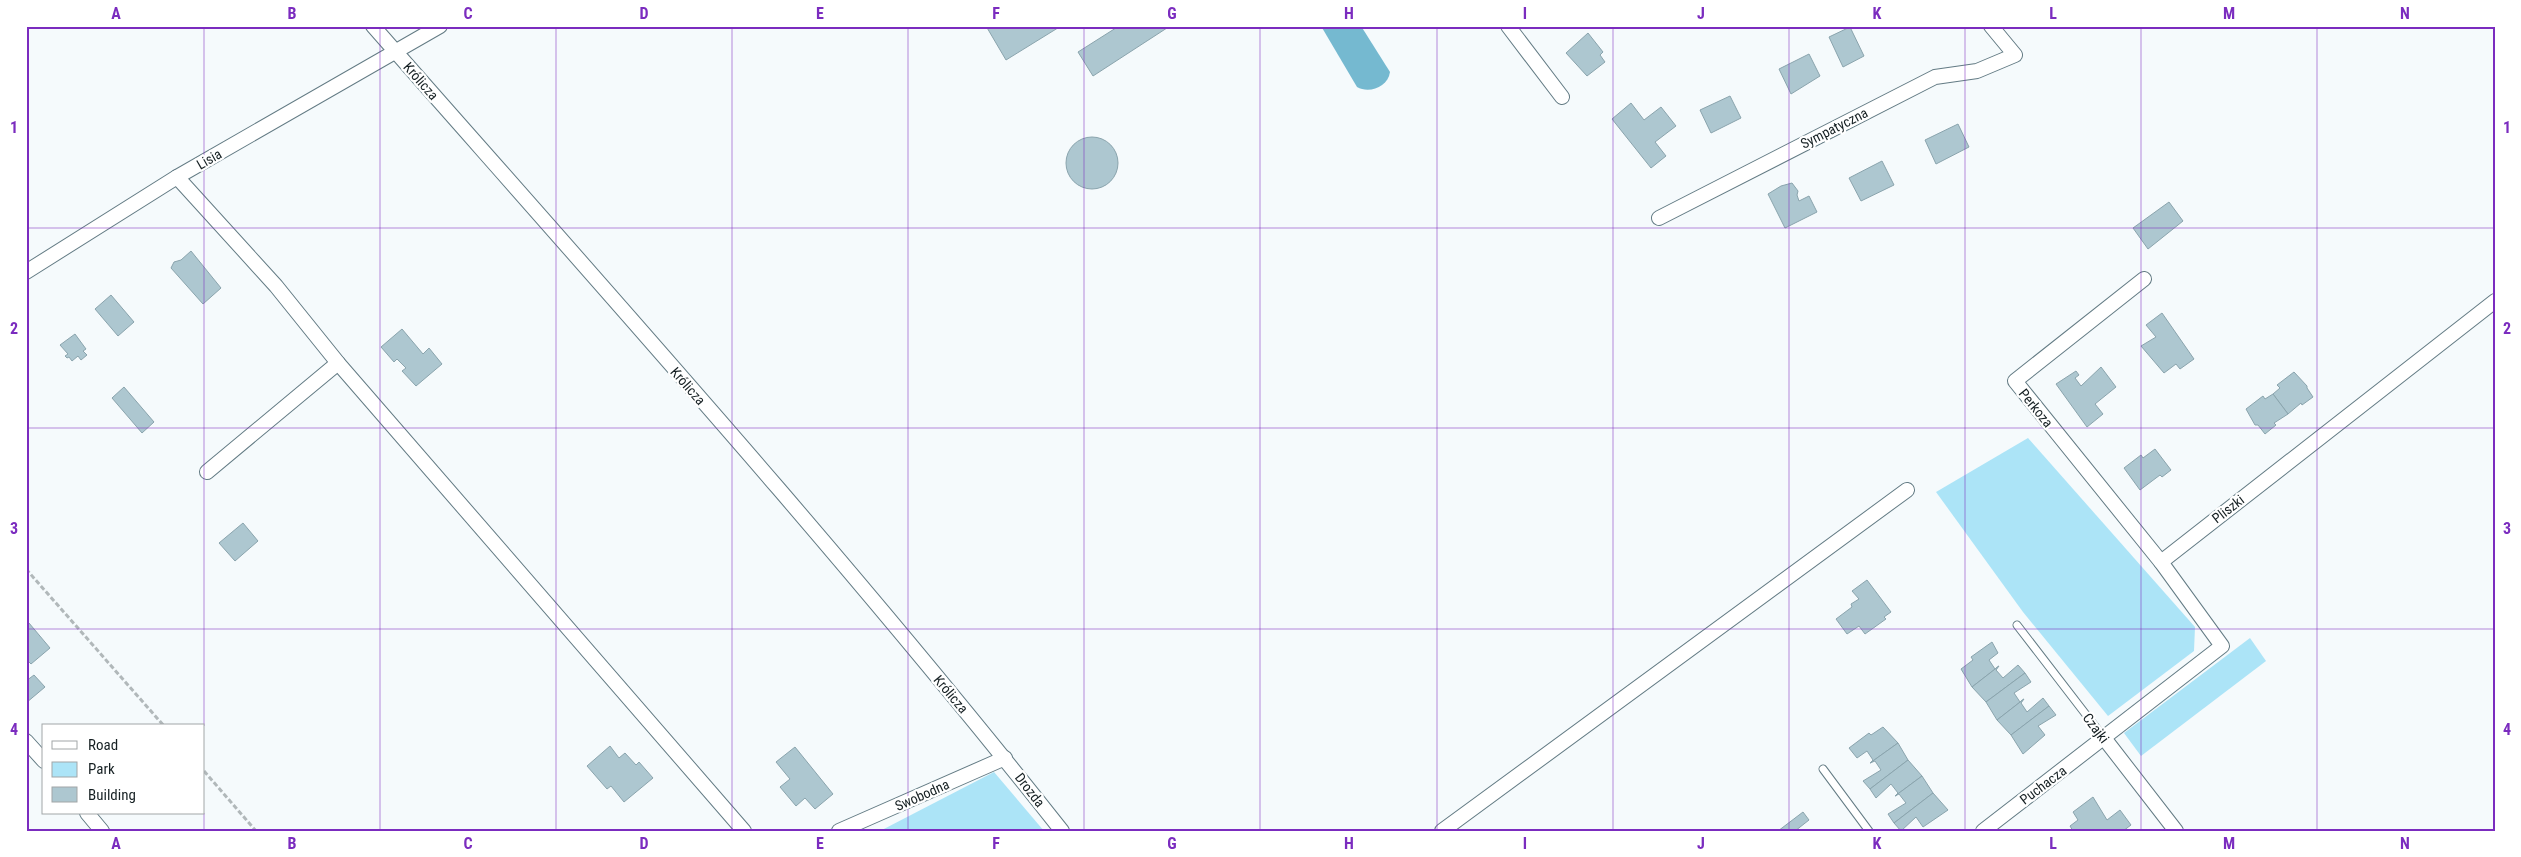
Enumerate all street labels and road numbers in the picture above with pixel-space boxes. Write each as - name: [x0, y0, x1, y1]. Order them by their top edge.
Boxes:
- street label: Królicza: [400, 59, 442, 103]
- street label: Sympatyczna: [1798, 104, 1870, 152]
- street label: Lisia: [194, 146, 224, 172]
- street label: Królicza: [667, 364, 709, 408]
- street label: Perkoza: [2016, 386, 2056, 430]
- street label: Pliszki: [2209, 492, 2247, 526]
- street label: Królicza: [931, 672, 971, 716]
- street label: Czajki: [2080, 710, 2112, 746]
- street label: Puchacza: [2017, 762, 2069, 808]
- street label: Drozda: [1012, 770, 1048, 810]
- street label: Swobodna: [892, 776, 952, 814]

